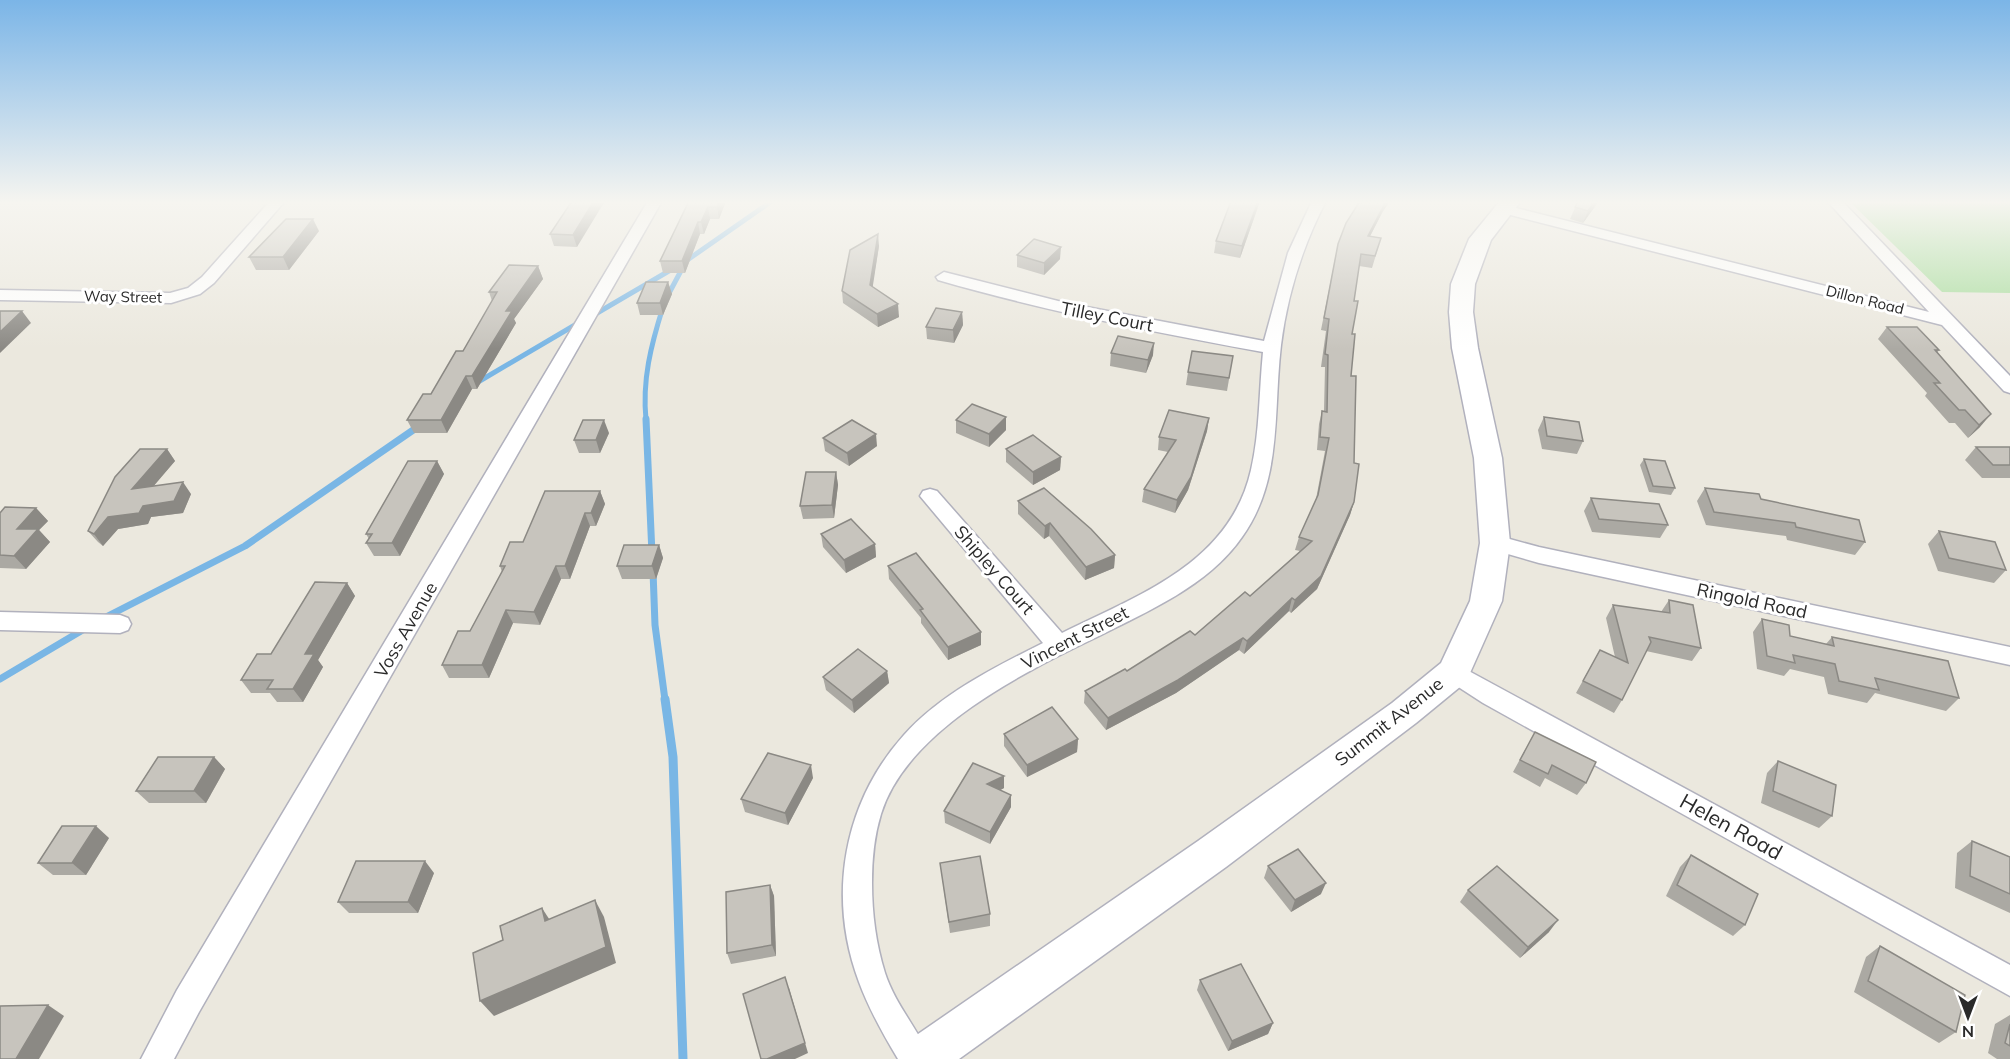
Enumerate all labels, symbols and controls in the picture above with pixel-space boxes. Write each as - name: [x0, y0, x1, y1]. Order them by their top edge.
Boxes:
- street label: Dillon Road: [1824, 281, 1906, 318]
- street label: Way Street: [84, 286, 162, 307]
- street label: Tilley Court: [1059, 296, 1155, 337]
- street label: Shipley Court: [949, 520, 1039, 619]
- street label: Voss Avenue: [369, 578, 442, 682]
- street label: Ringold Road: [1695, 578, 1809, 623]
- street label: Vincent Street: [1017, 601, 1132, 674]
- street label: Summit Avenue: [1330, 672, 1447, 771]
- street label: Helen Road: [1676, 787, 1787, 865]
- north arrow: [1938, 987, 1998, 1047]
- text: N: [1962, 1022, 1974, 1042]

